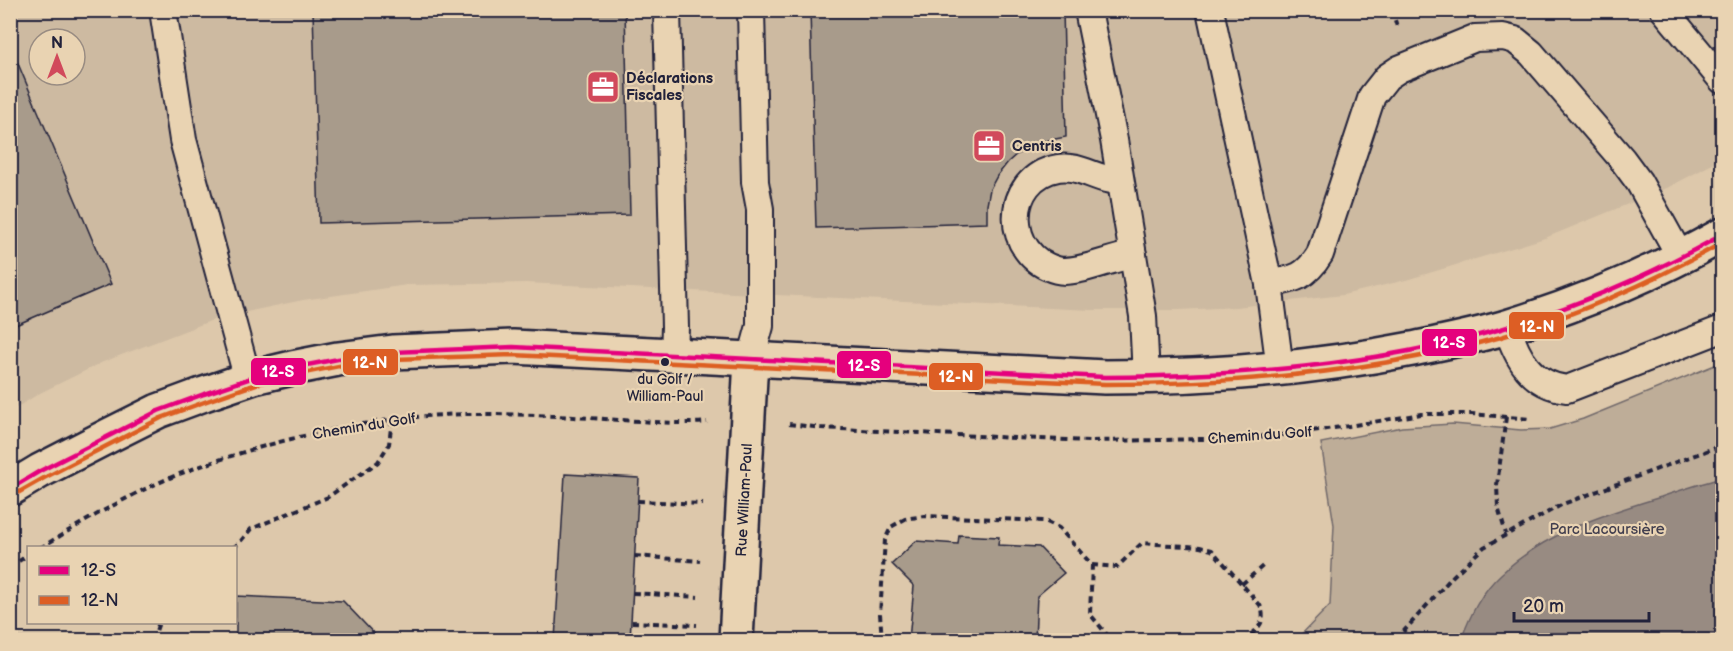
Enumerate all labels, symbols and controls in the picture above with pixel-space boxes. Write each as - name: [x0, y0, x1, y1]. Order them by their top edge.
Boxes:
- north arrow: [27, 27, 87, 87]
- text: N: [51, 34, 63, 53]
- office icon: Déclarations Fiscales: [585, 69, 621, 105]
- place label: Déclarations Fiscales: [626, 69, 713, 105]
- office icon: Centris: [971, 128, 1007, 164]
- place label: Centris: [1012, 137, 1062, 156]
- line badge: 12-N: [1508, 311, 1565, 340]
- text: 12-N: [1520, 318, 1554, 337]
- line badge: 12-S: [1421, 328, 1478, 357]
- text: 12-S: [1433, 334, 1466, 353]
- line badge: 12-N: [342, 348, 399, 376]
- line badge: 12-S: [836, 350, 892, 379]
- text: 12-N: [353, 354, 387, 373]
- marker: du Golf / William-Paul: [659, 356, 671, 368]
- line badge: 12-S: [250, 357, 307, 386]
- text: 12-S: [848, 357, 881, 376]
- line badge: 12-N: [928, 362, 984, 391]
- text: 12-S: [262, 363, 295, 382]
- text: 12-N: [939, 368, 973, 387]
- place label: du Golf / William-Paul: [627, 371, 703, 405]
- street label: Chemin du Golf: [311, 409, 418, 444]
- street label: Chemin du Golf: [1207, 422, 1313, 449]
- street label: Rue William-Paul: [732, 443, 757, 557]
- park label: Parc Lacoursière: [1549, 520, 1665, 539]
- legend: [27, 546, 237, 624]
- text: 12-S: [81, 560, 116, 581]
- scale bar: [1514, 585, 1649, 623]
- text: 12-N: [81, 590, 119, 611]
- text: 20 m: [1523, 596, 1564, 617]

